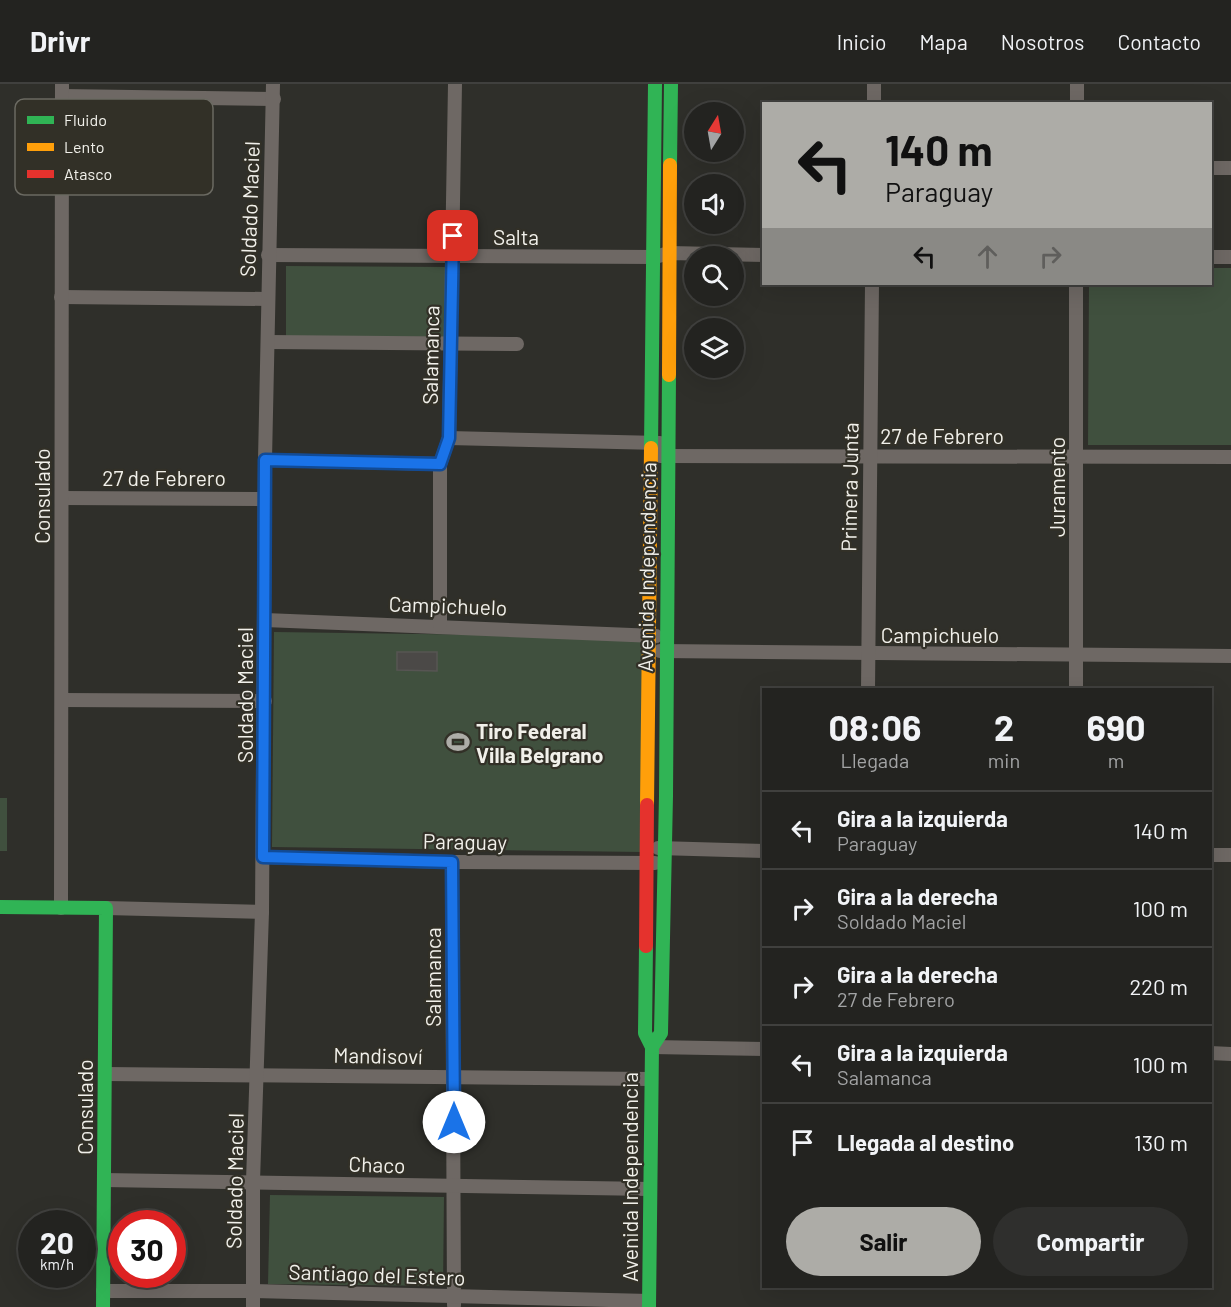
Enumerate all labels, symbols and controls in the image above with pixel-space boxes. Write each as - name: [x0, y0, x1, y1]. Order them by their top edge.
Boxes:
- text: Drivr: [30, 24, 90, 58]
- text: Inicio: [837, 29, 887, 54]
- text: Mapa: [920, 29, 968, 54]
- text: Nosotros: [1001, 29, 1084, 54]
- text: Contacto: [1117, 29, 1201, 54]
- legend: [15, 99, 213, 195]
- north arrow: [684, 102, 744, 162]
- map controls: [684, 102, 744, 378]
- text: Fluido: [64, 110, 107, 129]
- text: 140 m: [885, 124, 993, 174]
- icon: left: [786, 126, 864, 204]
- text: Lento: [64, 137, 105, 156]
- street label: Soldado Maciel: [234, 141, 264, 277]
- text: Atasco: [64, 164, 112, 183]
- button: sound: [684, 174, 744, 234]
- text: Paraguay: [885, 175, 993, 207]
- pin: [427, 210, 478, 261]
- icon: arrive: [436, 219, 469, 252]
- street label: Salta: [493, 224, 539, 249]
- icon: left: [908, 240, 941, 273]
- icon: ahead: [971, 240, 1004, 273]
- icon: right: [1034, 240, 1067, 273]
- button: search: [684, 246, 744, 306]
- street label: Salamanca: [417, 305, 443, 405]
- button: layers: [684, 318, 744, 378]
- street label: Primera Junta: [835, 422, 863, 552]
- street label: 27 de Febrero: [880, 423, 1004, 448]
- street label: Juramento: [1044, 437, 1069, 537]
- street label: Consulado: [29, 448, 54, 544]
- street label: Avenida Independencia: [632, 462, 660, 672]
- street label: 27 de Febrero: [102, 465, 226, 490]
- street label: Campichuelo: [388, 590, 508, 620]
- street label: Campichuelo: [881, 622, 999, 647]
- street label: Soldado Maciel: [232, 627, 257, 763]
- text: 08:06: [828, 705, 921, 748]
- text: 2: [994, 705, 1014, 748]
- text: 690: [1087, 705, 1146, 748]
- place label: Tiro Federal Villa Belgrano: [476, 718, 603, 767]
- sports icon: Tiro Federal Villa Belgrano: [445, 729, 471, 755]
- text: Llegada: [841, 748, 909, 772]
- text: min: [988, 748, 1020, 772]
- text: m: [1108, 748, 1124, 772]
- text: Gira a la izquierda: [837, 805, 1008, 831]
- icon: left: [786, 814, 819, 847]
- text: 140 m: [1133, 817, 1188, 843]
- street label: Paraguay: [423, 828, 508, 854]
- text: Paraguay: [837, 831, 917, 855]
- text: Gira a la derecha: [837, 883, 998, 909]
- icon: right: [786, 892, 819, 925]
- text: 100 m: [1133, 895, 1188, 921]
- text: Soldado Maciel: [837, 909, 966, 933]
- street label: Salamanca: [420, 927, 445, 1027]
- text: Gira a la derecha: [837, 961, 998, 987]
- icon: right: [786, 970, 819, 1003]
- text: 220 m: [1129, 973, 1188, 999]
- text: 27 de Febrero: [837, 987, 955, 1011]
- text: Gira a la izquierda: [837, 1039, 1008, 1065]
- street label: Mandisoví: [333, 1042, 423, 1068]
- icon: left: [786, 1048, 819, 1081]
- text: 100 m: [1133, 1051, 1188, 1077]
- street label: Consulado: [72, 1059, 97, 1155]
- text: Salamanca: [837, 1065, 932, 1089]
- street label: Avenida Independencia: [617, 1072, 642, 1282]
- position arrow: [422, 1090, 486, 1154]
- street label: Soldado Maciel: [220, 1113, 248, 1249]
- icon: arrive: [786, 1126, 819, 1159]
- text: Llegada al destino: [837, 1129, 1014, 1155]
- text: 130 m: [1134, 1129, 1188, 1155]
- street label: Chaco: [348, 1151, 406, 1177]
- button: Salir: [786, 1207, 981, 1276]
- button: Compartir: [993, 1207, 1188, 1276]
- speed limit sign: 30: [108, 1210, 186, 1288]
- text: 20: [40, 1224, 74, 1260]
- text: km/h: [40, 1255, 74, 1273]
- street label: Santiago del Estero: [288, 1258, 466, 1290]

